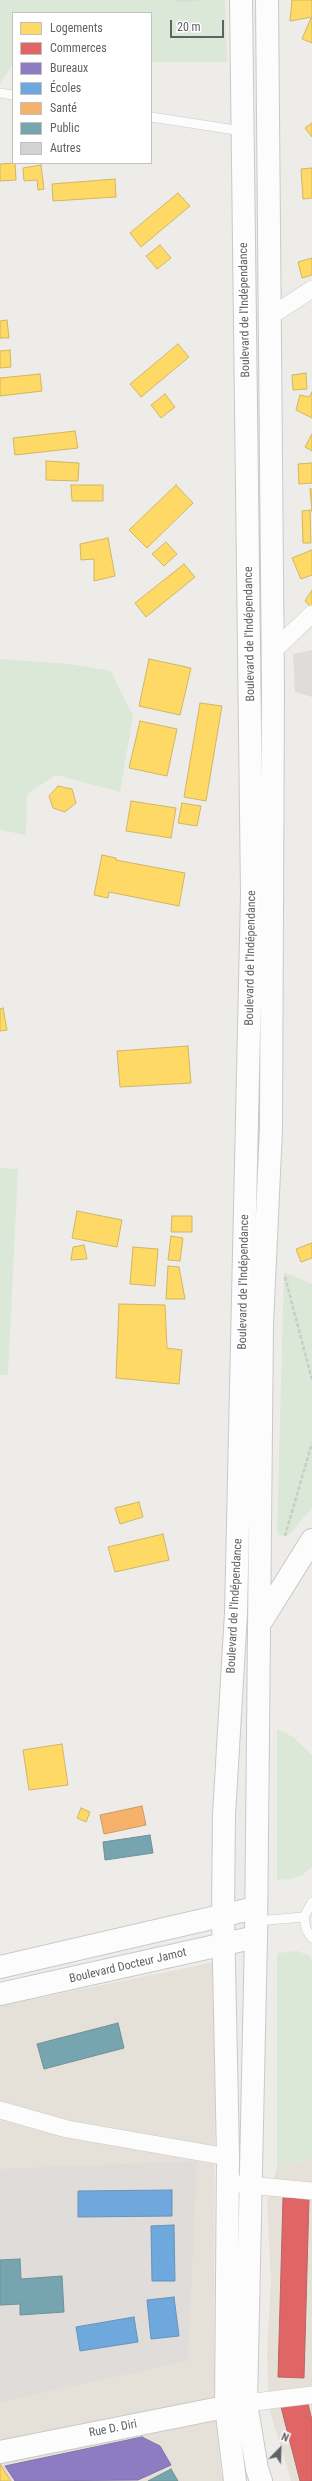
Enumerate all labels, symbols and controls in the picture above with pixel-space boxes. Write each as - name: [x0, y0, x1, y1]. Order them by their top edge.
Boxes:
- legend: [12, 12, 152, 164]
- scale bar: [172, 12, 226, 38]
- text: 20 m: [177, 20, 201, 34]
- text: Logements: [50, 21, 103, 35]
- text: Commerces: [50, 41, 107, 55]
- text: Bureaux: [50, 61, 88, 75]
- text: Écoles: [50, 81, 81, 95]
- text: Santé: [50, 101, 77, 115]
- text: Public: [50, 121, 79, 135]
- text: Autres: [50, 141, 81, 155]
- street label: Boulevard de l'Indépendance: [237, 242, 253, 378]
- street label: Boulevard de l'Indépendance: [242, 566, 258, 702]
- street label: Boulevard de l'Indépendance: [243, 890, 259, 1026]
- street label: Boulevard de l'Indépendance: [236, 1214, 252, 1350]
- street label: Boulevard de l'Indépendance: [224, 1538, 246, 1674]
- street label: Boulevard Docteur Jamot: [68, 1946, 188, 1986]
- street label: Rue D. Diri: [88, 2417, 138, 2441]
- north arrow: [260, 2429, 300, 2469]
- text: N: [279, 2430, 291, 2445]

